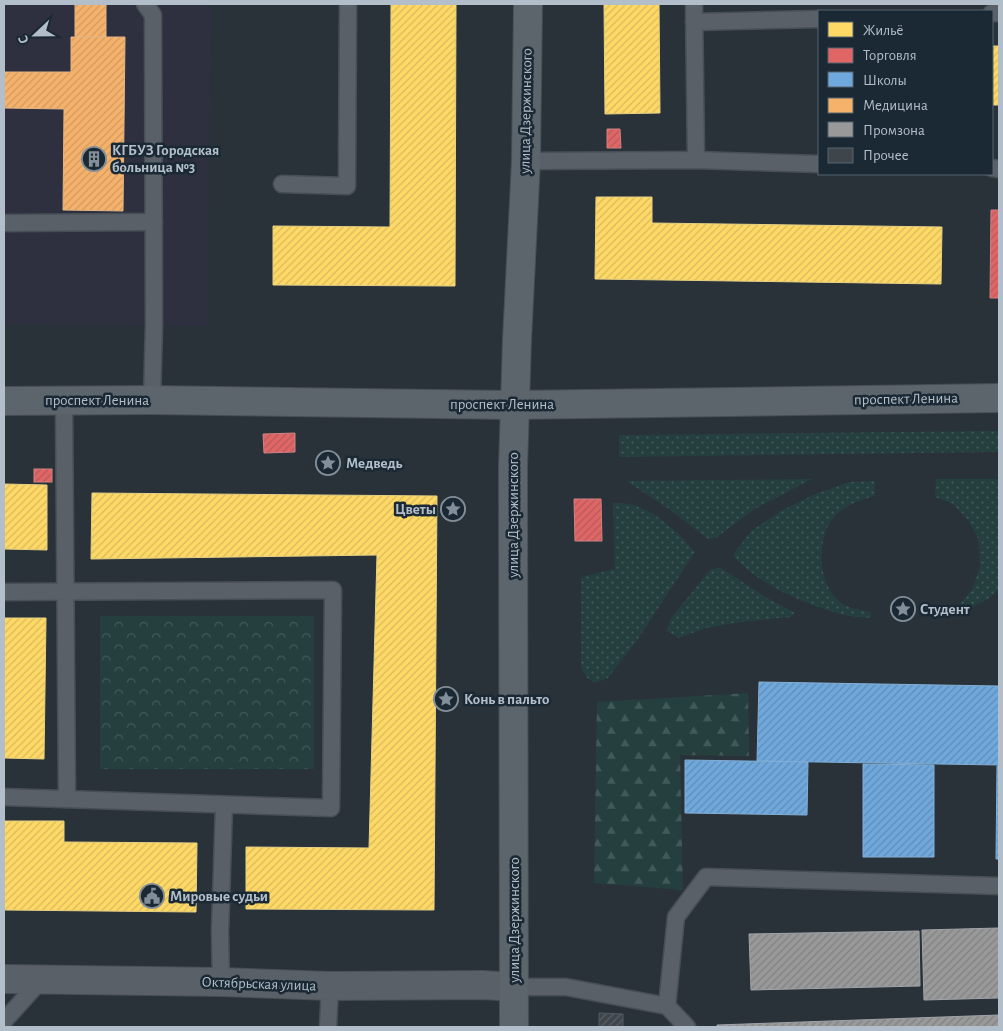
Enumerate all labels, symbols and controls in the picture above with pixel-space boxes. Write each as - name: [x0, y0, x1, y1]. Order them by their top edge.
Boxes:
- north arrow: [10, 10, 60, 60]
- legend: [818, 10, 993, 175]
- text: Жильё: [863, 23, 903, 38]
- text: С: [16, 33, 32, 46]
- street label: улица Дзержинского: [517, 48, 535, 175]
- text: Торговля: [863, 48, 917, 63]
- text: Школы: [863, 73, 907, 88]
- text: Медицина: [863, 98, 928, 113]
- text: Промзона: [863, 123, 925, 138]
- place label: КГБУЗ Городская больница №3: [112, 143, 219, 175]
- building icon: КГБУЗ Городская больница №3: [81, 146, 107, 172]
- text: Прочее: [863, 148, 909, 163]
- street label: проспект Ленина: [854, 391, 958, 407]
- street label: проспект Ленина: [45, 393, 149, 408]
- street label: проспект Ленина: [450, 397, 554, 412]
- place icon: Медведь: [315, 450, 341, 476]
- street label: улица Дзержинского: [506, 452, 521, 579]
- place label: Медведь: [346, 456, 403, 471]
- place icon: Цветы: [440, 496, 466, 522]
- place label: Цветы: [395, 502, 436, 517]
- place icon: Студент: [890, 596, 916, 622]
- place label: Студент: [920, 602, 970, 617]
- place icon: Конь в пальто: [433, 686, 459, 712]
- place label: Конь в пальто: [464, 692, 549, 707]
- street label: улица Дзержинского: [507, 857, 522, 984]
- public building icon: Мировые судьи: [139, 883, 165, 909]
- place label: Мировые судьи: [170, 889, 268, 904]
- street label: Октябрьская улица: [201, 975, 317, 994]

